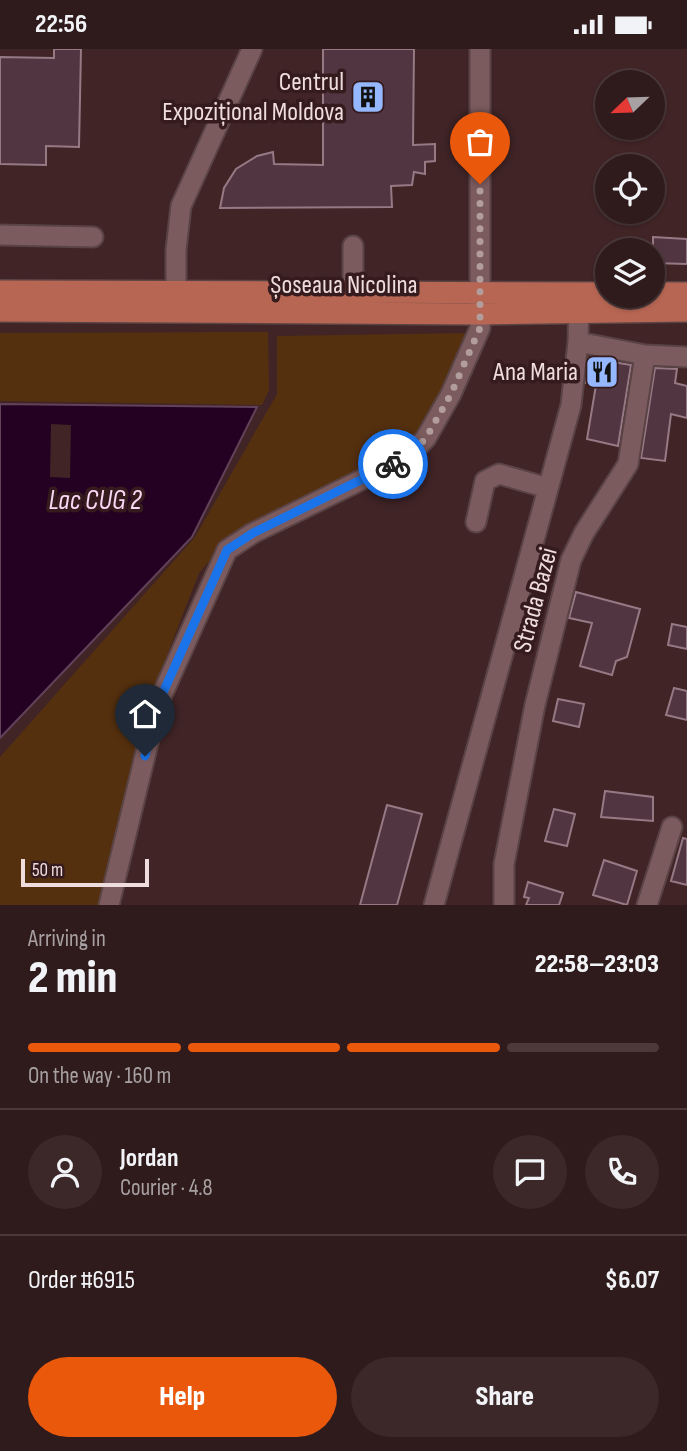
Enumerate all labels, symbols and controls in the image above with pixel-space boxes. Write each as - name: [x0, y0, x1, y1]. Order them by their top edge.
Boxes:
- text: 22:56: [35, 9, 87, 40]
- place label: Centrul Expozițional Moldova: [162, 67, 344, 128]
- north arrow: [595, 70, 665, 140]
- map controls: [595, 70, 665, 308]
- building icon: Centrul Expozițional Moldova: [349, 78, 387, 116]
- pin: [450, 112, 510, 184]
- icon: bag: [461, 123, 499, 161]
- button: locate: [595, 154, 665, 224]
- button: layers: [595, 238, 665, 308]
- street label: Șoseaua Nicolina: [270, 270, 418, 301]
- restaurant icon: Ana Maria: [583, 353, 621, 391]
- place label: Ana Maria: [492, 357, 578, 388]
- courier: [358, 429, 428, 499]
- icon: bike: [374, 445, 412, 483]
- water label: Lac CUG 2: [49, 484, 142, 517]
- street label: Strada Bazei: [507, 544, 565, 656]
- pin: [115, 684, 175, 756]
- icon: home: [126, 695, 164, 733]
- scale bar: [21, 856, 149, 888]
- text: 50 m: [32, 859, 63, 882]
- text: Arriving in: [28, 925, 106, 953]
- text: 22:58–23:03: [535, 949, 659, 980]
- text: 2 min: [28, 951, 117, 1006]
- text: On the way · 160 m: [28, 1062, 171, 1090]
- button: person: [28, 1135, 102, 1209]
- button: chat: [493, 1135, 567, 1209]
- button: phone: [585, 1135, 659, 1209]
- text: Jordan: [120, 1143, 178, 1174]
- text: Courier · 4.8: [120, 1174, 213, 1202]
- text: Order #6915: [28, 1265, 135, 1296]
- text: $6.07: [605, 1265, 659, 1296]
- button: Help: [28, 1357, 337, 1437]
- button: Share: [351, 1357, 659, 1437]

